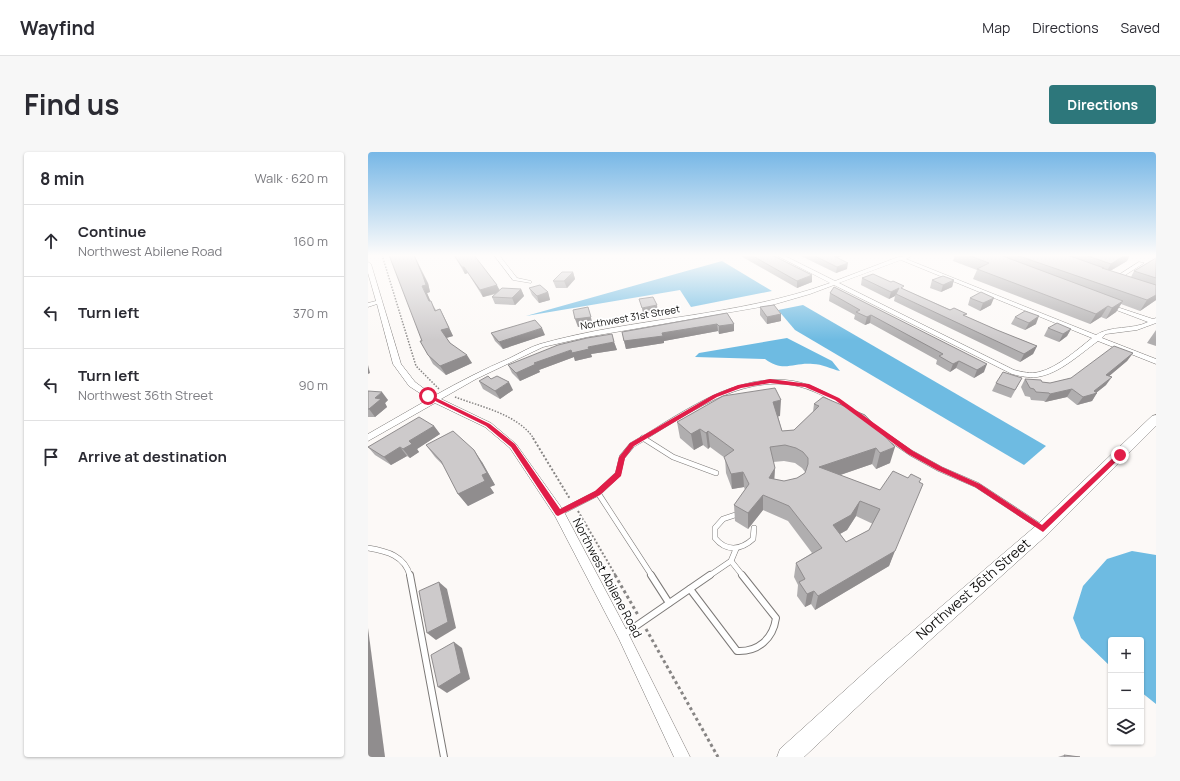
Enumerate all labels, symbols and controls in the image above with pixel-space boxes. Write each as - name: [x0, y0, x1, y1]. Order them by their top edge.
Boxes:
- text: Wayfind: [20, 15, 95, 41]
- text: Map: [982, 18, 1010, 37]
- text: Directions: [1032, 18, 1099, 37]
- text: Saved: [1121, 18, 1160, 37]
- text: Find us: [24, 85, 119, 123]
- button: Directions: [1049, 85, 1156, 124]
- text: 8 min: [40, 167, 85, 190]
- text: Walk · 620 m: [255, 169, 328, 187]
- text: Continue: [78, 221, 146, 242]
- icon: ahead: [40, 230, 62, 252]
- text: 160 m: [293, 232, 328, 250]
- text: Northwest Abilene Road: [78, 242, 222, 260]
- street label: Northwest 31st Street: [579, 301, 681, 333]
- icon: left: [40, 302, 62, 324]
- text: Turn left: [78, 302, 140, 323]
- text: 370 m: [293, 304, 328, 322]
- text: Turn left: [78, 365, 140, 386]
- icon: left: [40, 374, 62, 396]
- text: 90 m: [298, 376, 328, 394]
- text: Northwest 36th Street: [78, 386, 213, 404]
- route start: [419, 387, 437, 405]
- icon: arrive: [40, 446, 62, 468]
- text: Arrive at destination: [78, 446, 227, 467]
- route end: [1111, 446, 1129, 464]
- street label: Northwest Abilene Road: [569, 515, 646, 641]
- street label: Northwest 36th Street: [912, 533, 1034, 644]
- map controls: [1108, 637, 1144, 745]
- button: +: [1108, 637, 1144, 673]
- button: −: [1108, 673, 1144, 709]
- button: layers: [1108, 709, 1144, 745]

